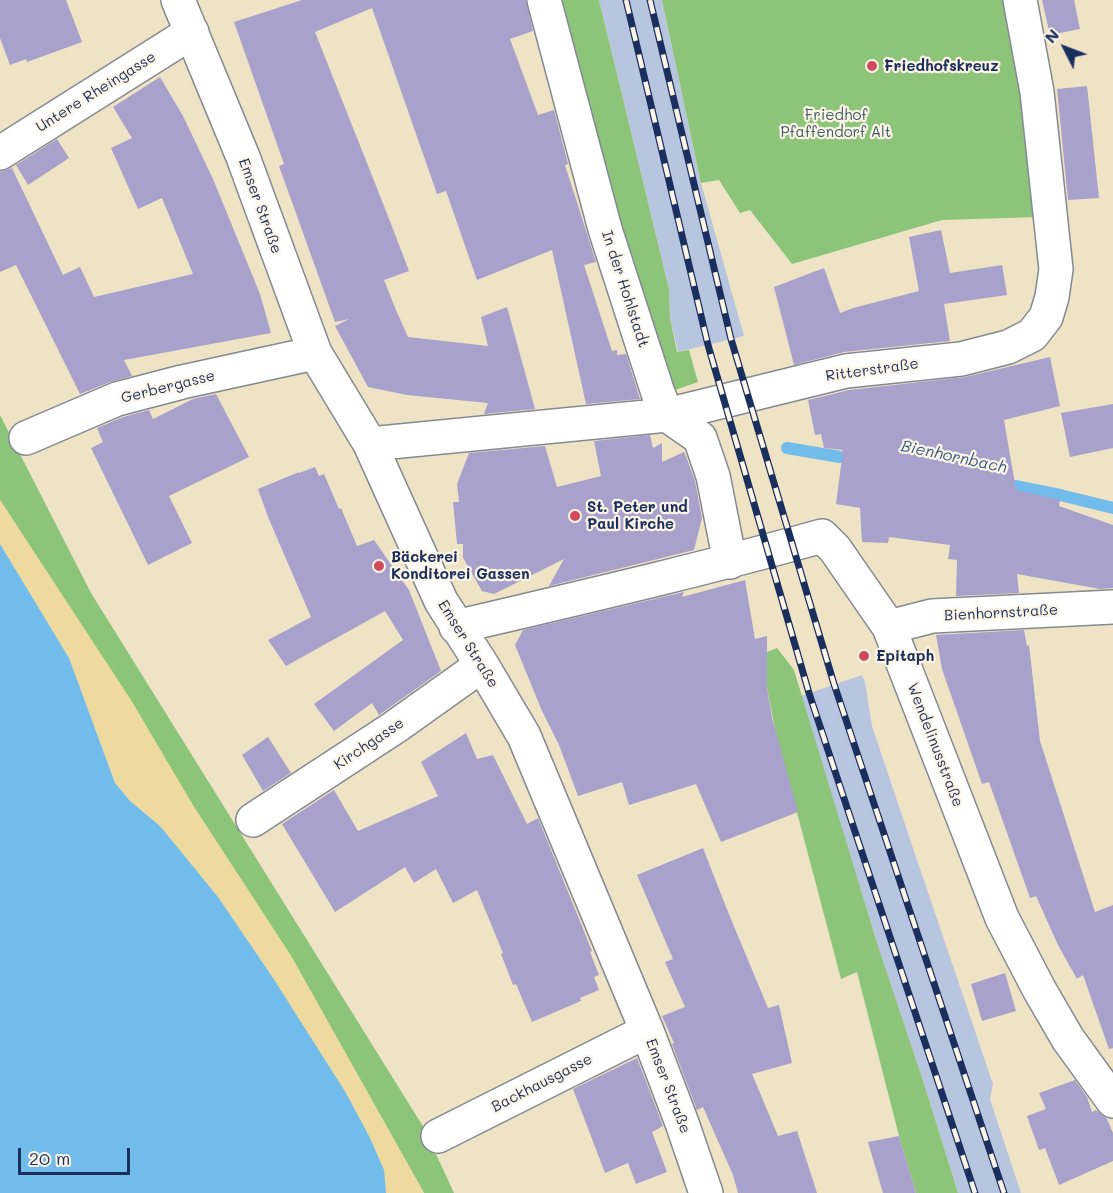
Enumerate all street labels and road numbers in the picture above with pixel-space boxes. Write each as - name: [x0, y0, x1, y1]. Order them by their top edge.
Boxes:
- street label: Untere Rheingasse: [33, 48, 159, 136]
- street label: Emser Straße: [234, 156, 286, 256]
- street label: In der Hohlstadt: [598, 228, 652, 350]
- street label: Ritterstraße: [824, 355, 920, 385]
- street label: Gerbergasse: [119, 367, 217, 407]
- street label: Emser Straße: [434, 597, 502, 691]
- street label: Bienhornstraße: [943, 601, 1059, 625]
- street label: Wendelinusstraße: [903, 680, 967, 810]
- street label: Kirchgasse: [331, 714, 407, 774]
- street label: Emser Straße: [642, 1036, 694, 1136]
- street label: Backhausgasse: [489, 1050, 595, 1116]

